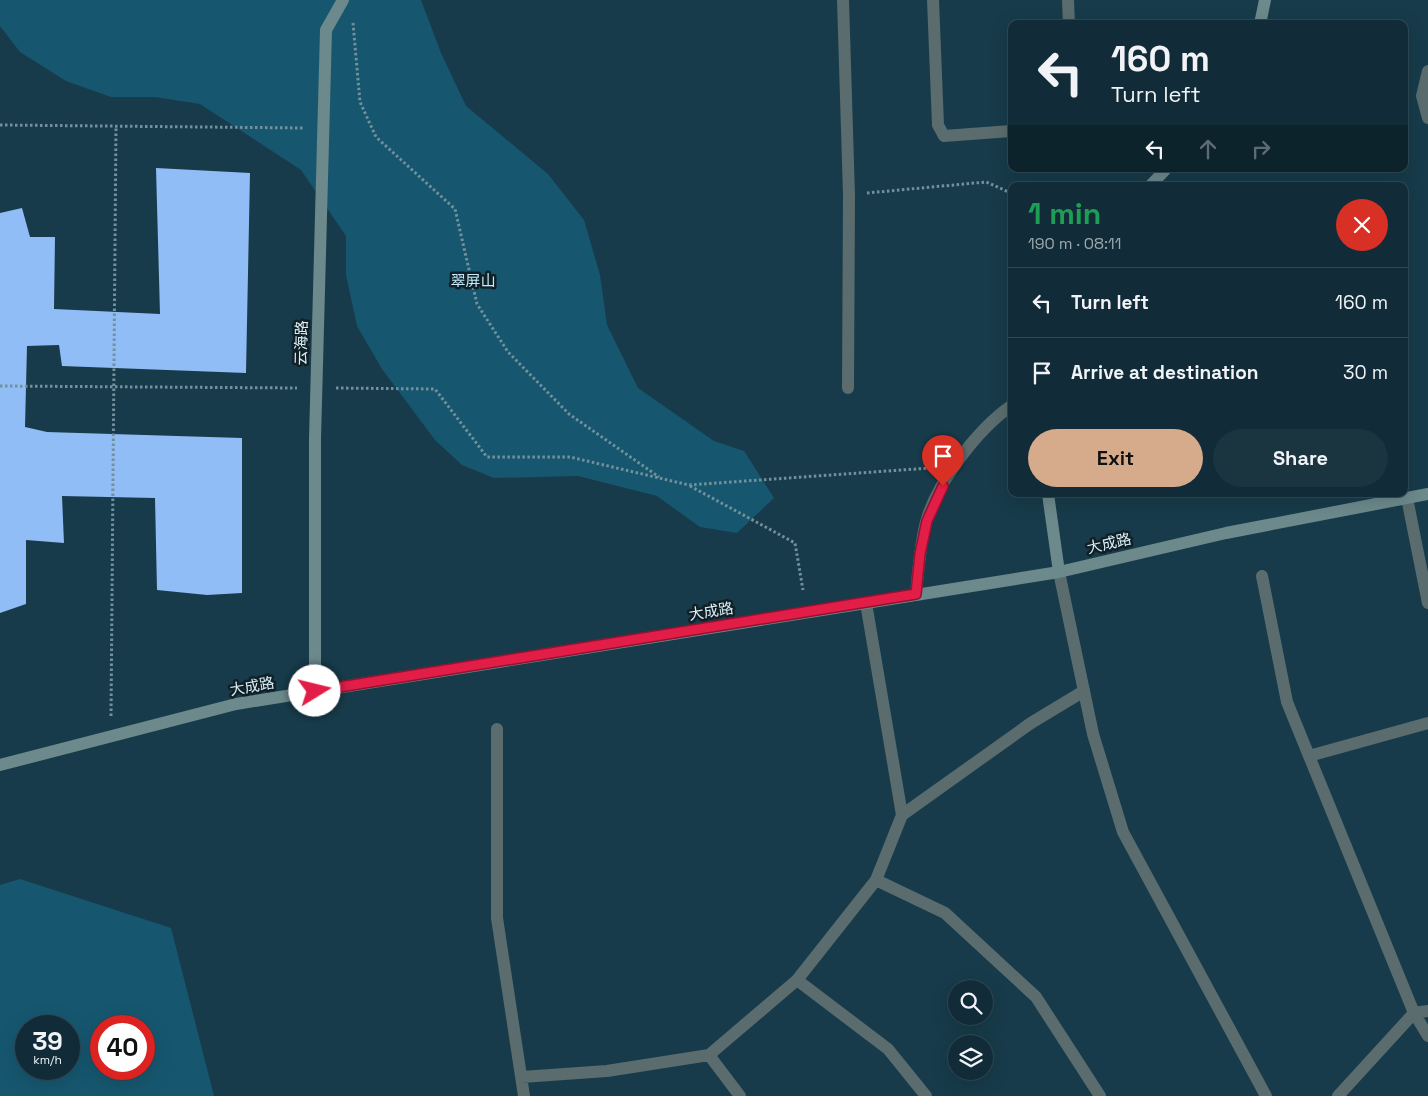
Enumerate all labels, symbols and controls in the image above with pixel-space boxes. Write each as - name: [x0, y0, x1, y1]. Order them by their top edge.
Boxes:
- text: 160 m: [1111, 37, 1210, 81]
- icon: left: [1028, 40, 1093, 105]
- text: Turn left: [1111, 80, 1201, 108]
- icon: left: [1141, 135, 1169, 163]
- icon: ahead: [1194, 135, 1222, 163]
- icon: right: [1247, 135, 1275, 163]
- text: 1 min: [1028, 194, 1101, 233]
- button: close: [1336, 199, 1388, 251]
- text: 190 m · 08:11: [1028, 233, 1121, 254]
- park label: 翠屏山: [450, 271, 496, 290]
- icon: left: [1028, 289, 1056, 317]
- text: Turn left: [1071, 290, 1149, 315]
- text: 160 m: [1335, 290, 1388, 315]
- street label: 云海路: [291, 320, 311, 366]
- icon: arrive: [1028, 359, 1056, 387]
- text: Arrive at destination: [1071, 360, 1259, 385]
- text: 30 m: [1343, 360, 1388, 385]
- button: Exit: [1028, 429, 1203, 487]
- button: Share: [1213, 429, 1388, 487]
- pin: [922, 435, 964, 486]
- icon: arrive: [929, 442, 957, 470]
- street label: 大成路: [1085, 529, 1133, 557]
- street label: 大成路: [687, 598, 735, 624]
- position arrow: [288, 664, 340, 716]
- street label: 大成路: [228, 673, 276, 699]
- map controls: [948, 980, 993, 1080]
- button: search: [948, 980, 993, 1025]
- speed limit sign: 40: [90, 1015, 155, 1080]
- text: 39: [32, 1025, 63, 1057]
- button: layers: [948, 1035, 993, 1080]
- text: km/h: [33, 1052, 62, 1068]

